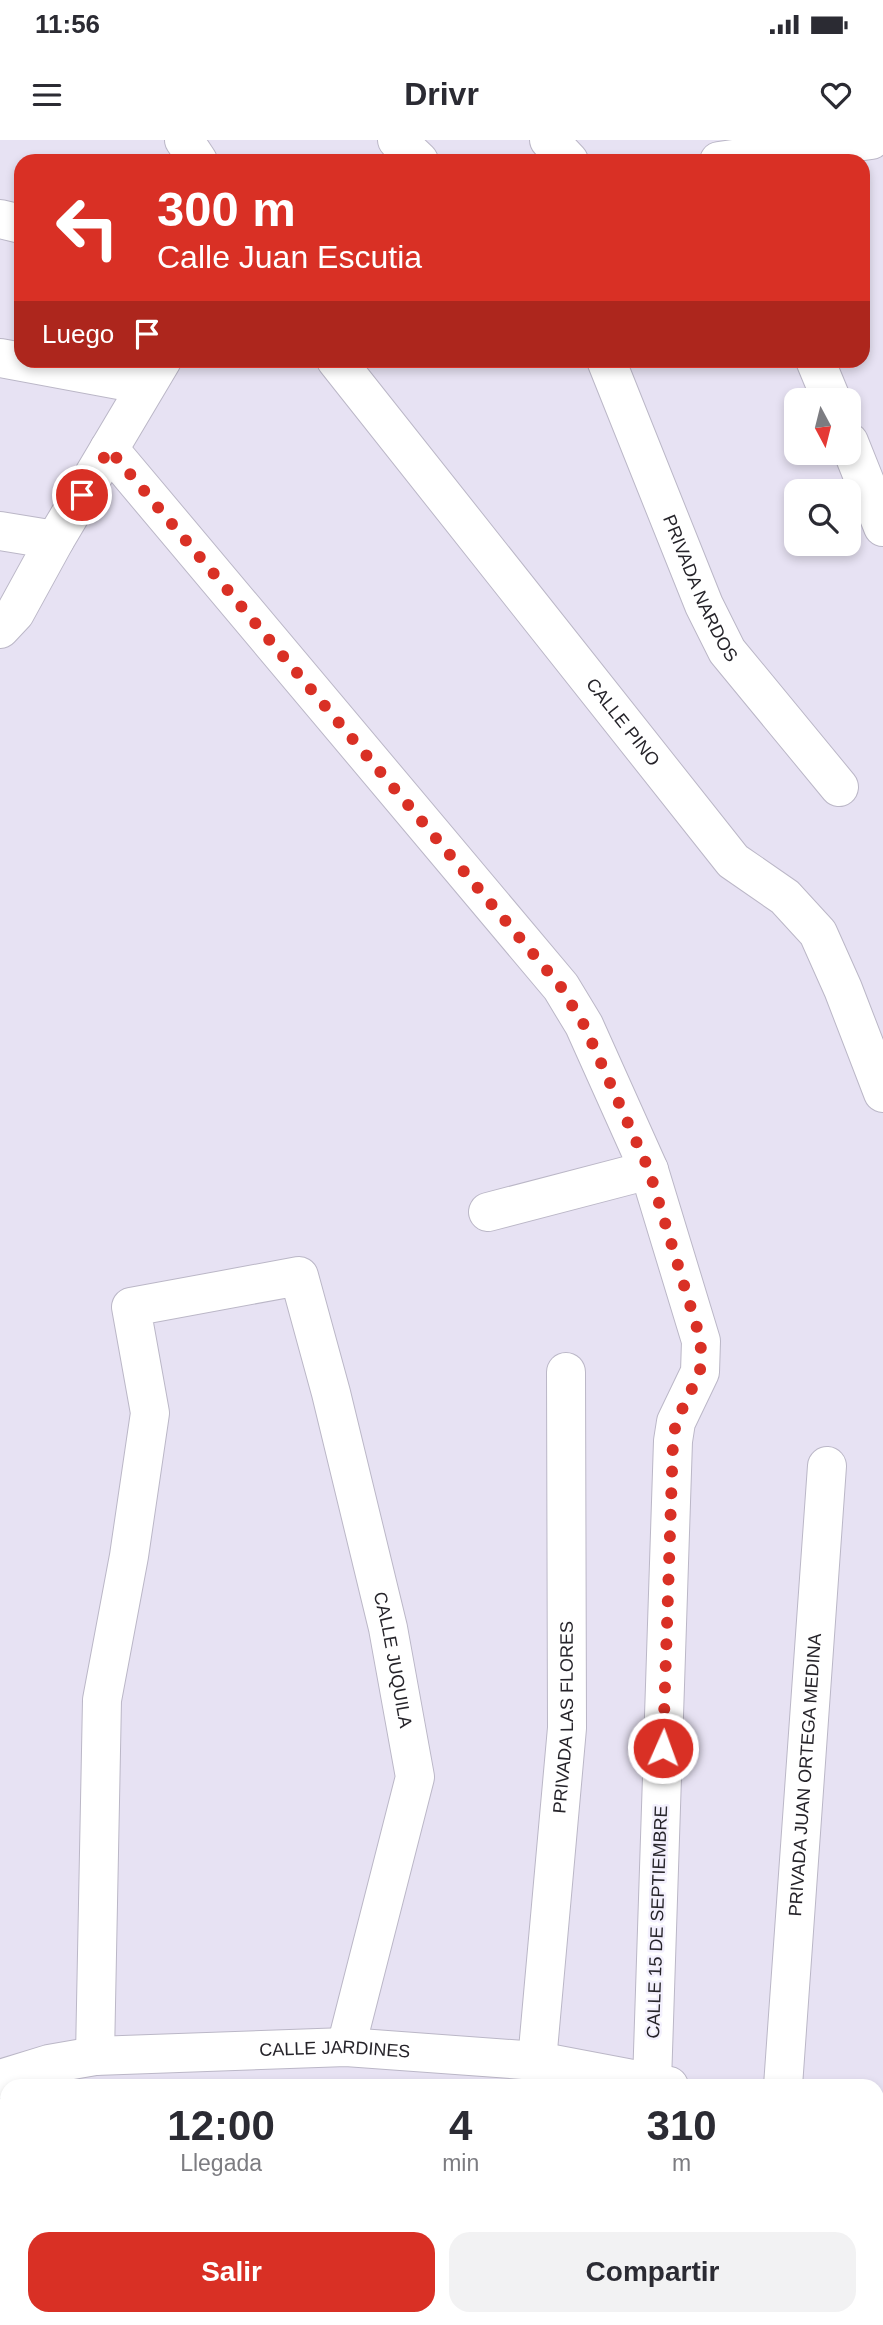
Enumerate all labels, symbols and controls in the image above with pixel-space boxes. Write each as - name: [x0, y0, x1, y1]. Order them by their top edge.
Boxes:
- text: 11:56: [35, 9, 100, 39]
- icon: menu: [28, 76, 66, 114]
- text: Drivr: [404, 76, 479, 112]
- icon: heart: [817, 76, 855, 114]
- icon: left: [42, 182, 133, 273]
- text: 300 m: [157, 182, 296, 236]
- text: Calle Juan Escutia: [157, 239, 422, 275]
- icon: arrive: [128, 315, 166, 353]
- text: Luego: [42, 319, 114, 349]
- north arrow: [784, 388, 861, 466]
- map controls: [784, 388, 861, 556]
- pin: [52, 465, 112, 525]
- icon: arrive: [63, 476, 101, 514]
- button: search: [784, 479, 861, 556]
- street label: PRIVADA NARDOS: [659, 512, 742, 666]
- street label: CALLE PINO: [582, 674, 664, 770]
- street label: CALLE JUQUILA: [370, 1590, 416, 1729]
- street label: PRIVADA LAS FLORES: [549, 1621, 577, 1814]
- street label: PRIVADA JUAN ORTEGA MEDINA: [785, 1633, 825, 1917]
- position arrow: [626, 1711, 700, 1785]
- street label: CALLE 15 DE SEPTIEMBRE: [643, 1805, 671, 2039]
- street label: CALLE JARDINES: [259, 2037, 411, 2062]
- text: 12:00: [167, 2102, 275, 2149]
- text: 4: [449, 2102, 472, 2149]
- text: 310: [647, 2102, 717, 2149]
- text: Llegada: [180, 2150, 262, 2176]
- text: min: [442, 2150, 479, 2176]
- text: m: [672, 2150, 691, 2176]
- button: Salir: [28, 2232, 435, 2312]
- button: Compartir: [449, 2232, 856, 2312]

